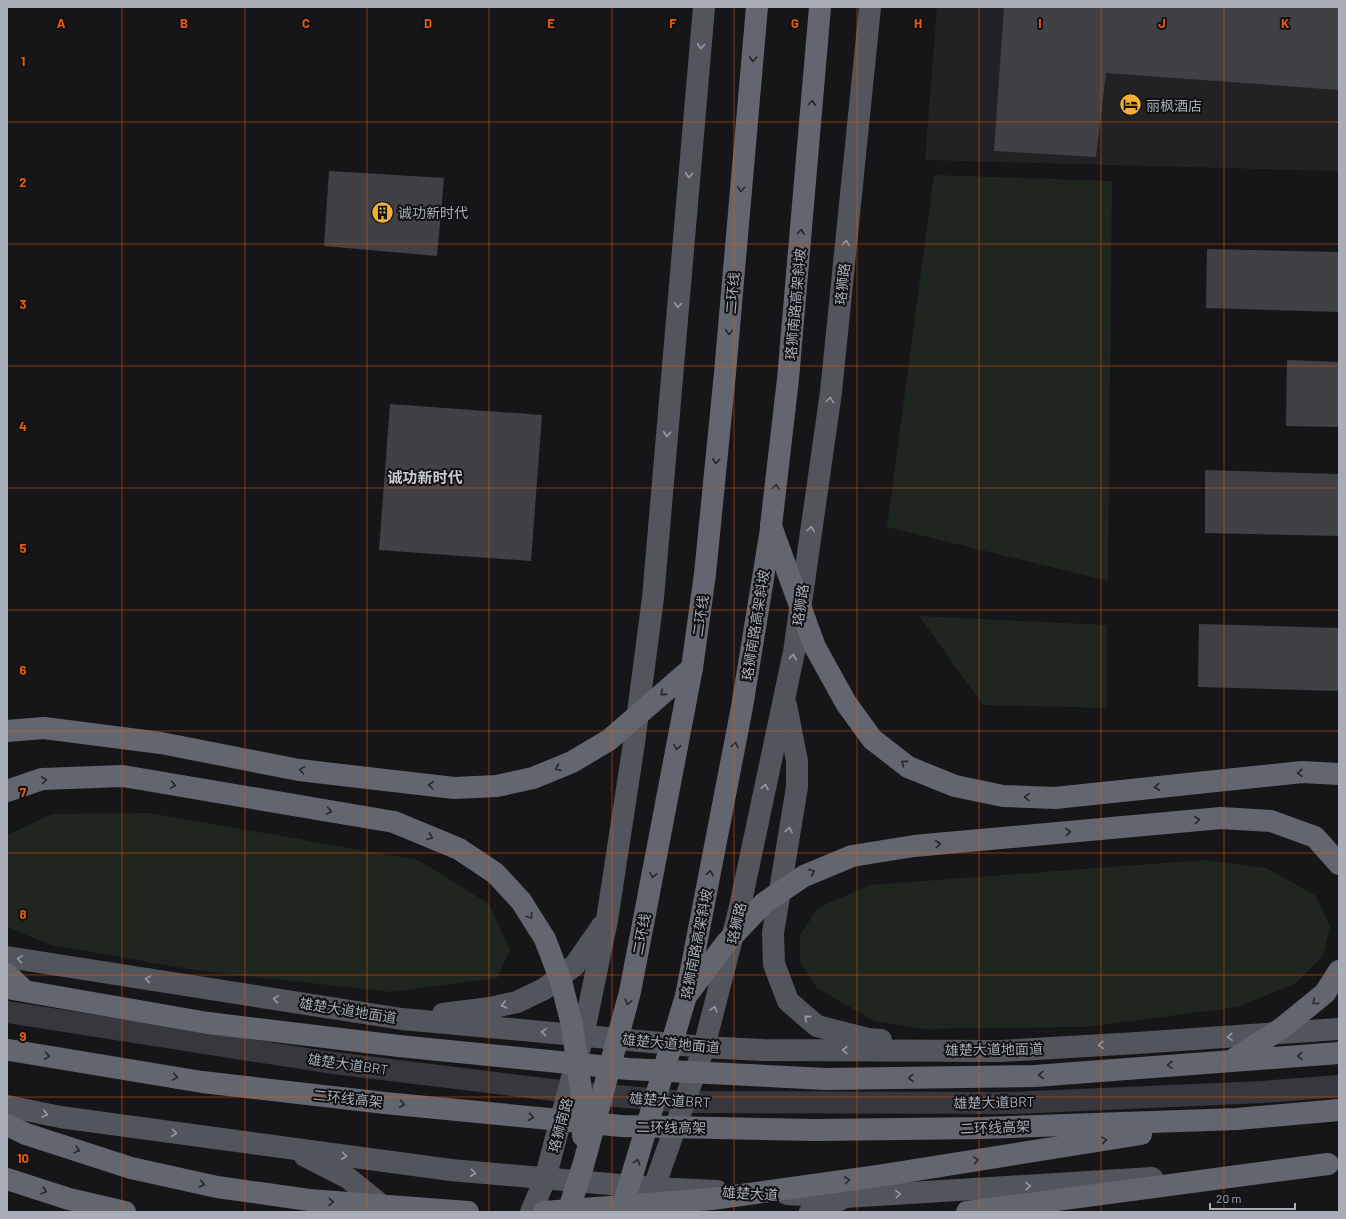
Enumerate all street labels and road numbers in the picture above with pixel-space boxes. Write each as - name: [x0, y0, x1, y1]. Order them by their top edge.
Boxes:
- street label: 珞狮南路高架斜坡: [782, 247, 808, 361]
- street label: 珞狮路: [831, 262, 853, 306]
- street label: 二环线: [722, 271, 742, 315]
- street label: 珞狮南路高架斜坡: [738, 568, 772, 682]
- street label: 珞狮路: [789, 583, 811, 627]
- street label: 二环线: [689, 594, 711, 638]
- street label: 珞狮南路高架斜坡: [677, 887, 715, 1001]
- street label: 珞狮路: [723, 901, 749, 945]
- street label: 二环线: [629, 912, 653, 956]
- street label: 雄楚大道地面道: [298, 994, 398, 1026]
- street label: 雄楚大道地面道: [621, 1030, 721, 1056]
- street label: 雄楚大道地面道: [945, 1040, 1043, 1058]
- street label: 雄楚大道BRT: [307, 1050, 389, 1078]
- street label: 二环线高架: [312, 1086, 384, 1110]
- street label: 雄楚大道BRT: [629, 1089, 711, 1111]
- street label: 雄楚大道BRT: [953, 1093, 1035, 1111]
- street label: 珞狮南路: [545, 1096, 575, 1154]
- street label: 二环线高架: [960, 1117, 1030, 1137]
- street label: 二环线高架: [636, 1118, 706, 1136]
- street label: 雄楚大道: [722, 1183, 778, 1203]

